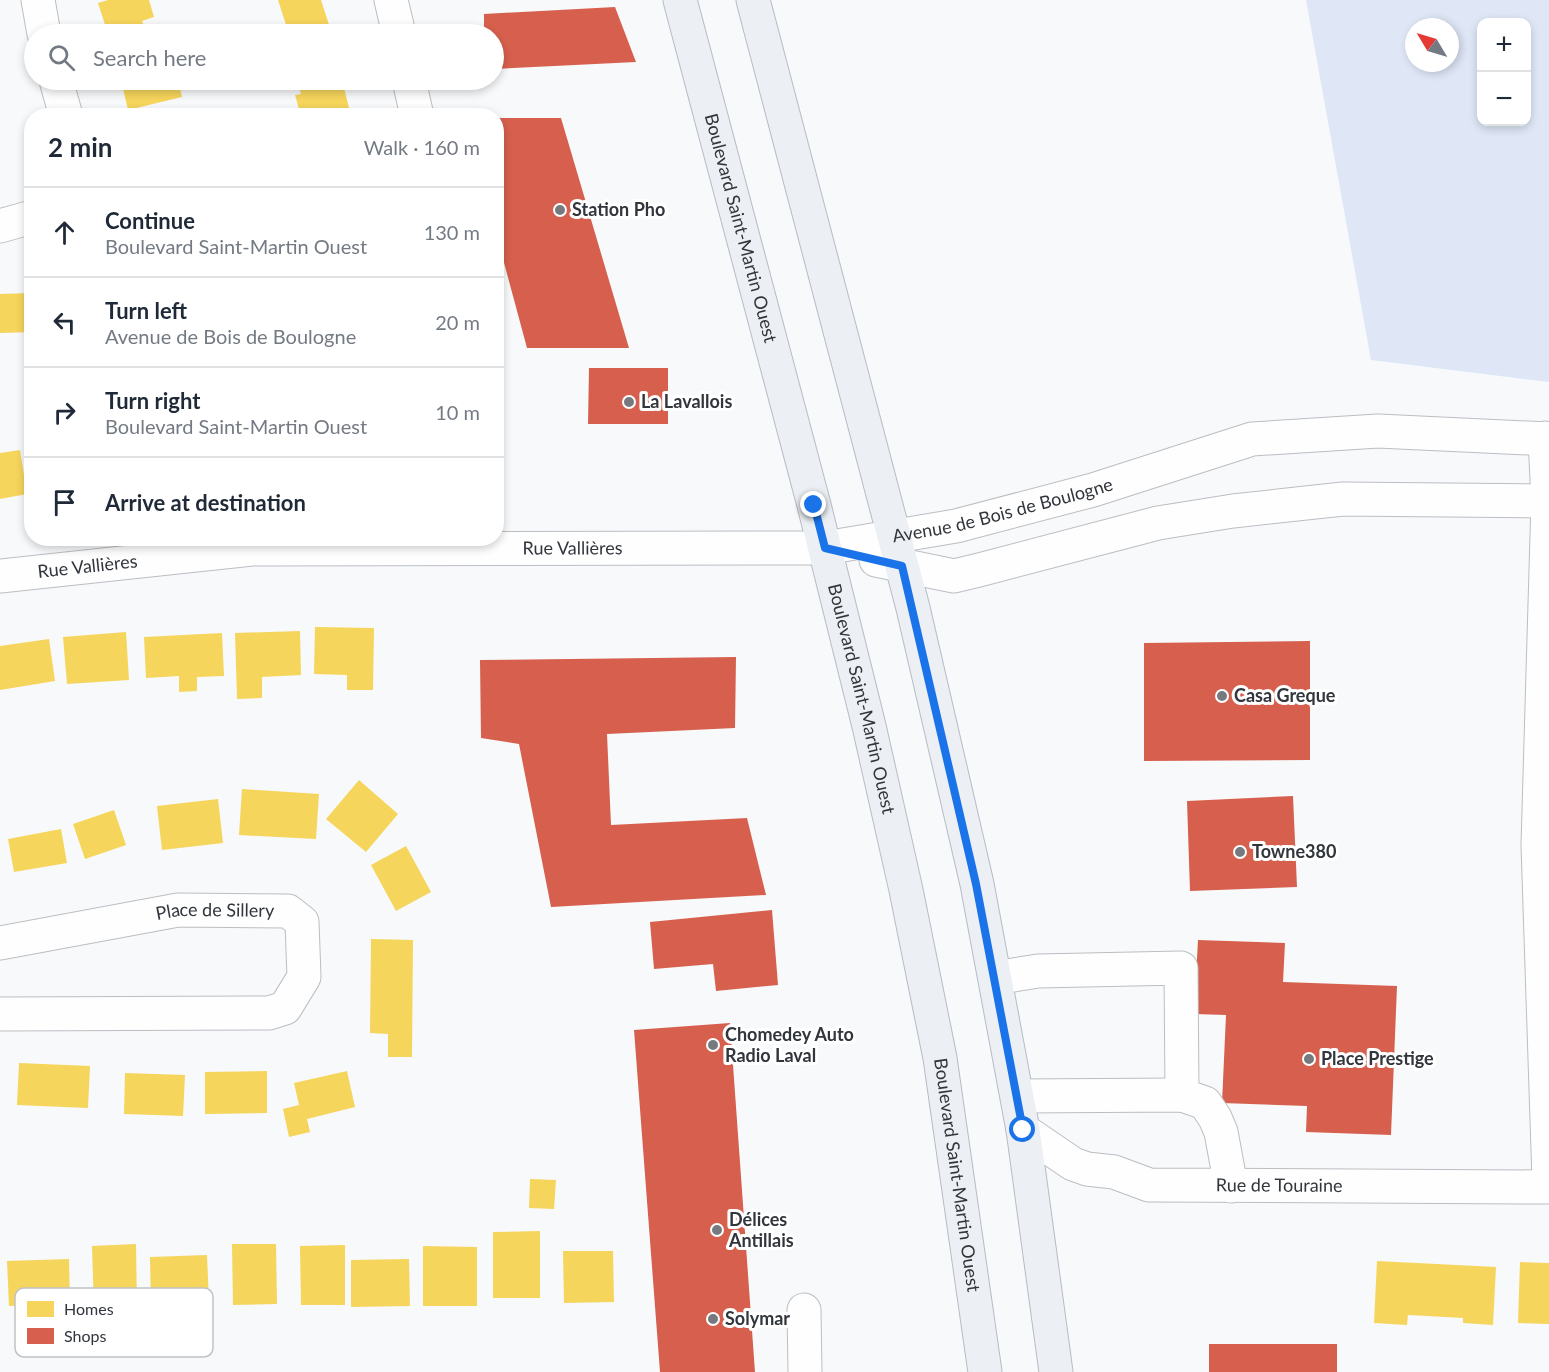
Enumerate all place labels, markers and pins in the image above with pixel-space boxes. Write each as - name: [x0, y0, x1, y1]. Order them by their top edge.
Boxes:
- place label: Station Pho: [572, 198, 665, 220]
- marker: Station Pho: [553, 203, 567, 217]
- place label: La Lavallois: [641, 390, 732, 412]
- marker: La Lavallois: [622, 395, 636, 409]
- place label: Casa Greque: [1234, 684, 1336, 706]
- marker: Casa Greque: [1215, 689, 1229, 703]
- place label: Towne380: [1252, 840, 1336, 862]
- marker: Towne380: [1233, 845, 1247, 859]
- place label: Chomedey Auto Radio Laval: [725, 1023, 854, 1066]
- marker: Chomedey Auto Radio Laval: [706, 1038, 720, 1052]
- place label: Place Prestige: [1321, 1047, 1434, 1069]
- marker: Place Prestige: [1302, 1052, 1316, 1066]
- place label: Délices Antillais: [728, 1208, 794, 1251]
- marker: Délices Antillais: [710, 1223, 724, 1237]
- place label: Solymar: [725, 1307, 790, 1329]
- marker: Solymar: [706, 1312, 720, 1326]

